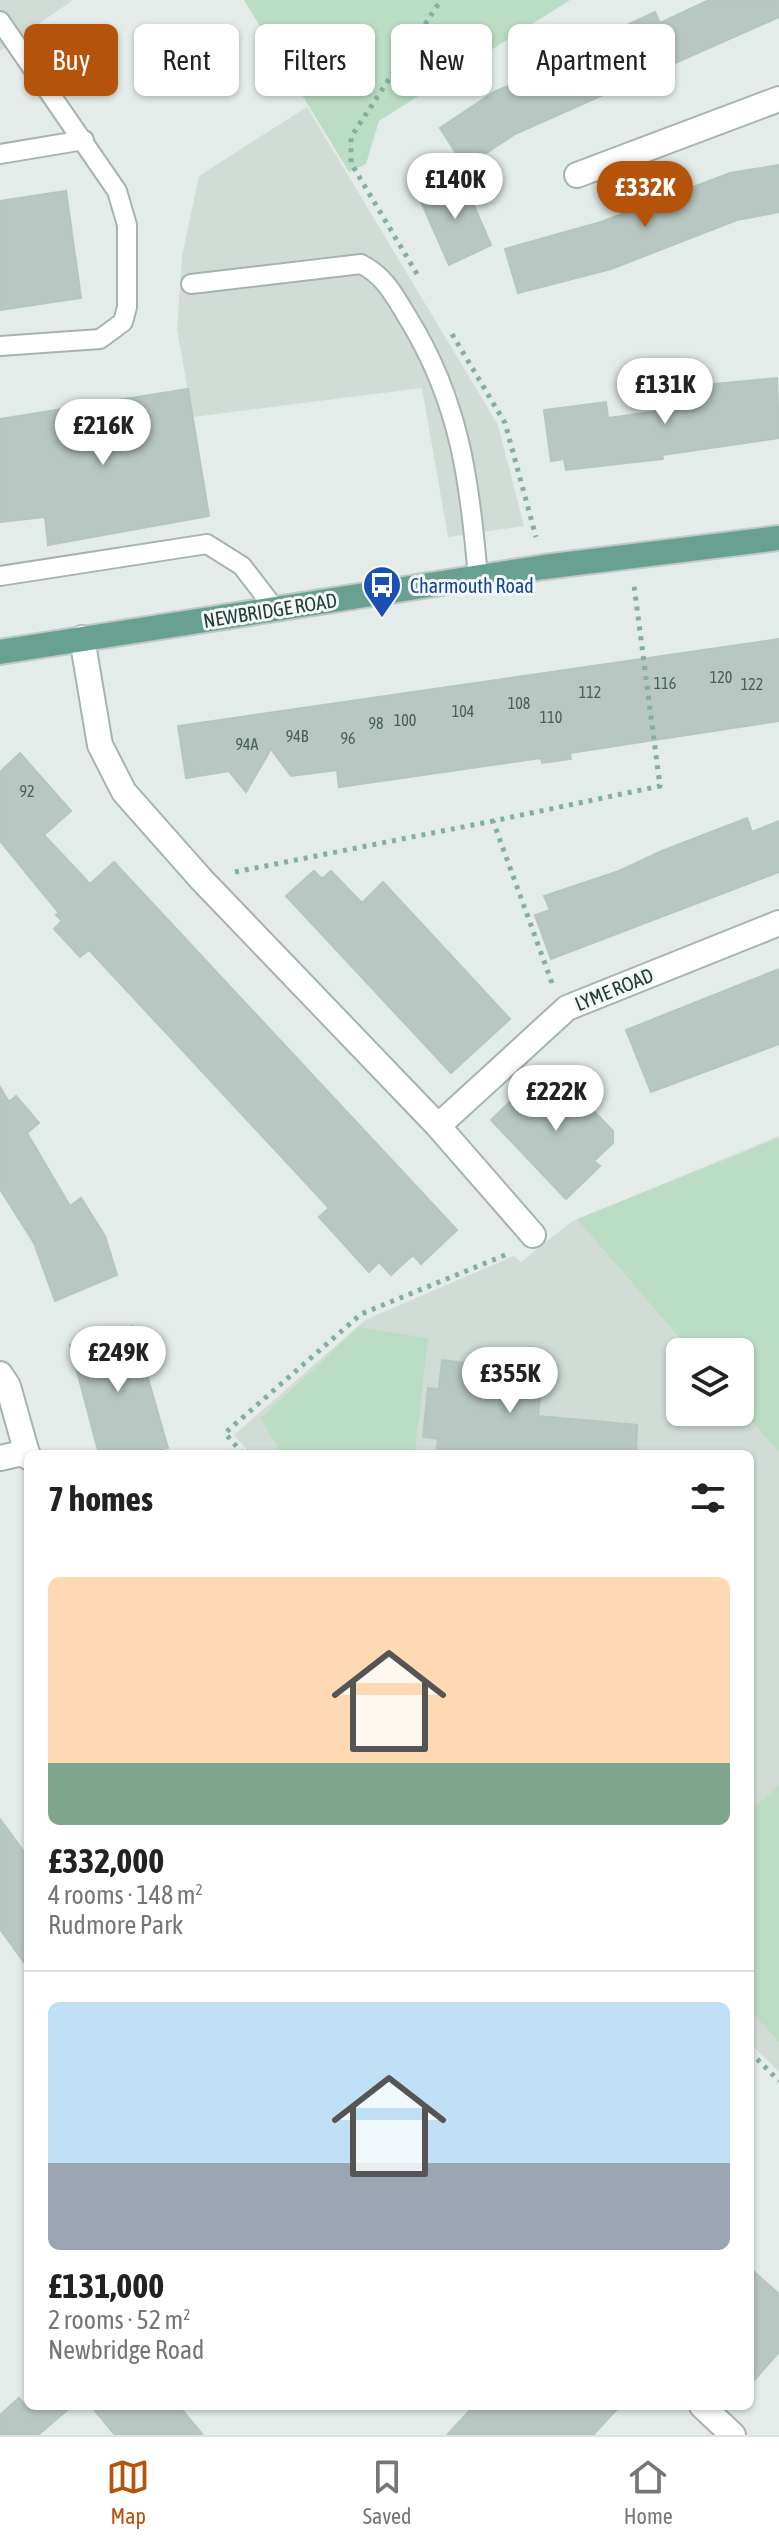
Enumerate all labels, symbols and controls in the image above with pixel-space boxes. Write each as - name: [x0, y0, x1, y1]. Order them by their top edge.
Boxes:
- chip: Buy: [24, 24, 118, 96]
- chip: Rent: [134, 24, 239, 96]
- chip: Filters: [255, 24, 375, 96]
- chip: New: [391, 24, 492, 96]
- chip: Apartment: [508, 24, 675, 96]
- pin: £140K: [399, 153, 511, 221]
- pin: £332K: [589, 161, 701, 229]
- text: £140K: [425, 164, 485, 194]
- text: £332K: [615, 172, 675, 202]
- pin: £131K: [609, 358, 721, 426]
- text: £131K: [635, 369, 695, 399]
- pin: £216K: [47, 399, 159, 467]
- text: £216K: [73, 410, 133, 440]
- bus stop icon: Charmouth Road: [361, 564, 403, 619]
- place label: Charmouth Road: [410, 574, 534, 597]
- street label: NEWBRIDGE ROAD: [202, 588, 338, 632]
- house number: 120: [710, 668, 732, 686]
- house number: 116: [654, 674, 676, 692]
- house number: 122: [741, 675, 763, 693]
- house number: 112: [579, 683, 601, 701]
- house number: 108: [508, 694, 530, 712]
- house number: 104: [452, 702, 474, 720]
- house number: 110: [540, 708, 562, 726]
- house number: 100: [394, 711, 416, 729]
- house number: 98: [368, 714, 384, 732]
- house number: 94B: [286, 727, 309, 745]
- house number: 96: [340, 729, 356, 747]
- house number: 94A: [236, 735, 259, 753]
- house number: 92: [19, 782, 35, 800]
- street label: LYME ROAD: [571, 963, 657, 1015]
- pin: £222K: [500, 1065, 612, 1133]
- text: £222K: [526, 1076, 586, 1106]
- pin: £249K: [62, 1326, 174, 1394]
- text: £249K: [88, 1337, 148, 1367]
- map controls: [666, 1338, 754, 1426]
- button: layers: [666, 1338, 754, 1426]
- pin: £355K: [454, 1347, 566, 1415]
- text: £355K: [480, 1358, 540, 1388]
- icon: filters: [686, 1476, 730, 1520]
- text: 7 homes: [48, 1479, 153, 1518]
- icon: home: [317, 1629, 461, 1773]
- text: £332,000: [48, 1841, 164, 1880]
- text: 4 rooms · 148 m²: [48, 1880, 203, 1910]
- text: Rudmore Park: [48, 1910, 183, 1940]
- icon: home: [317, 2054, 461, 2198]
- text: £131,000: [48, 2266, 164, 2305]
- text: 2 rooms · 52 m²: [48, 2305, 190, 2335]
- text: Newbridge Road: [48, 2335, 204, 2365]
- tab: Map: [106, 2455, 150, 2529]
- tab: Saved: [363, 2455, 411, 2529]
- tab: Home: [624, 2455, 673, 2529]

